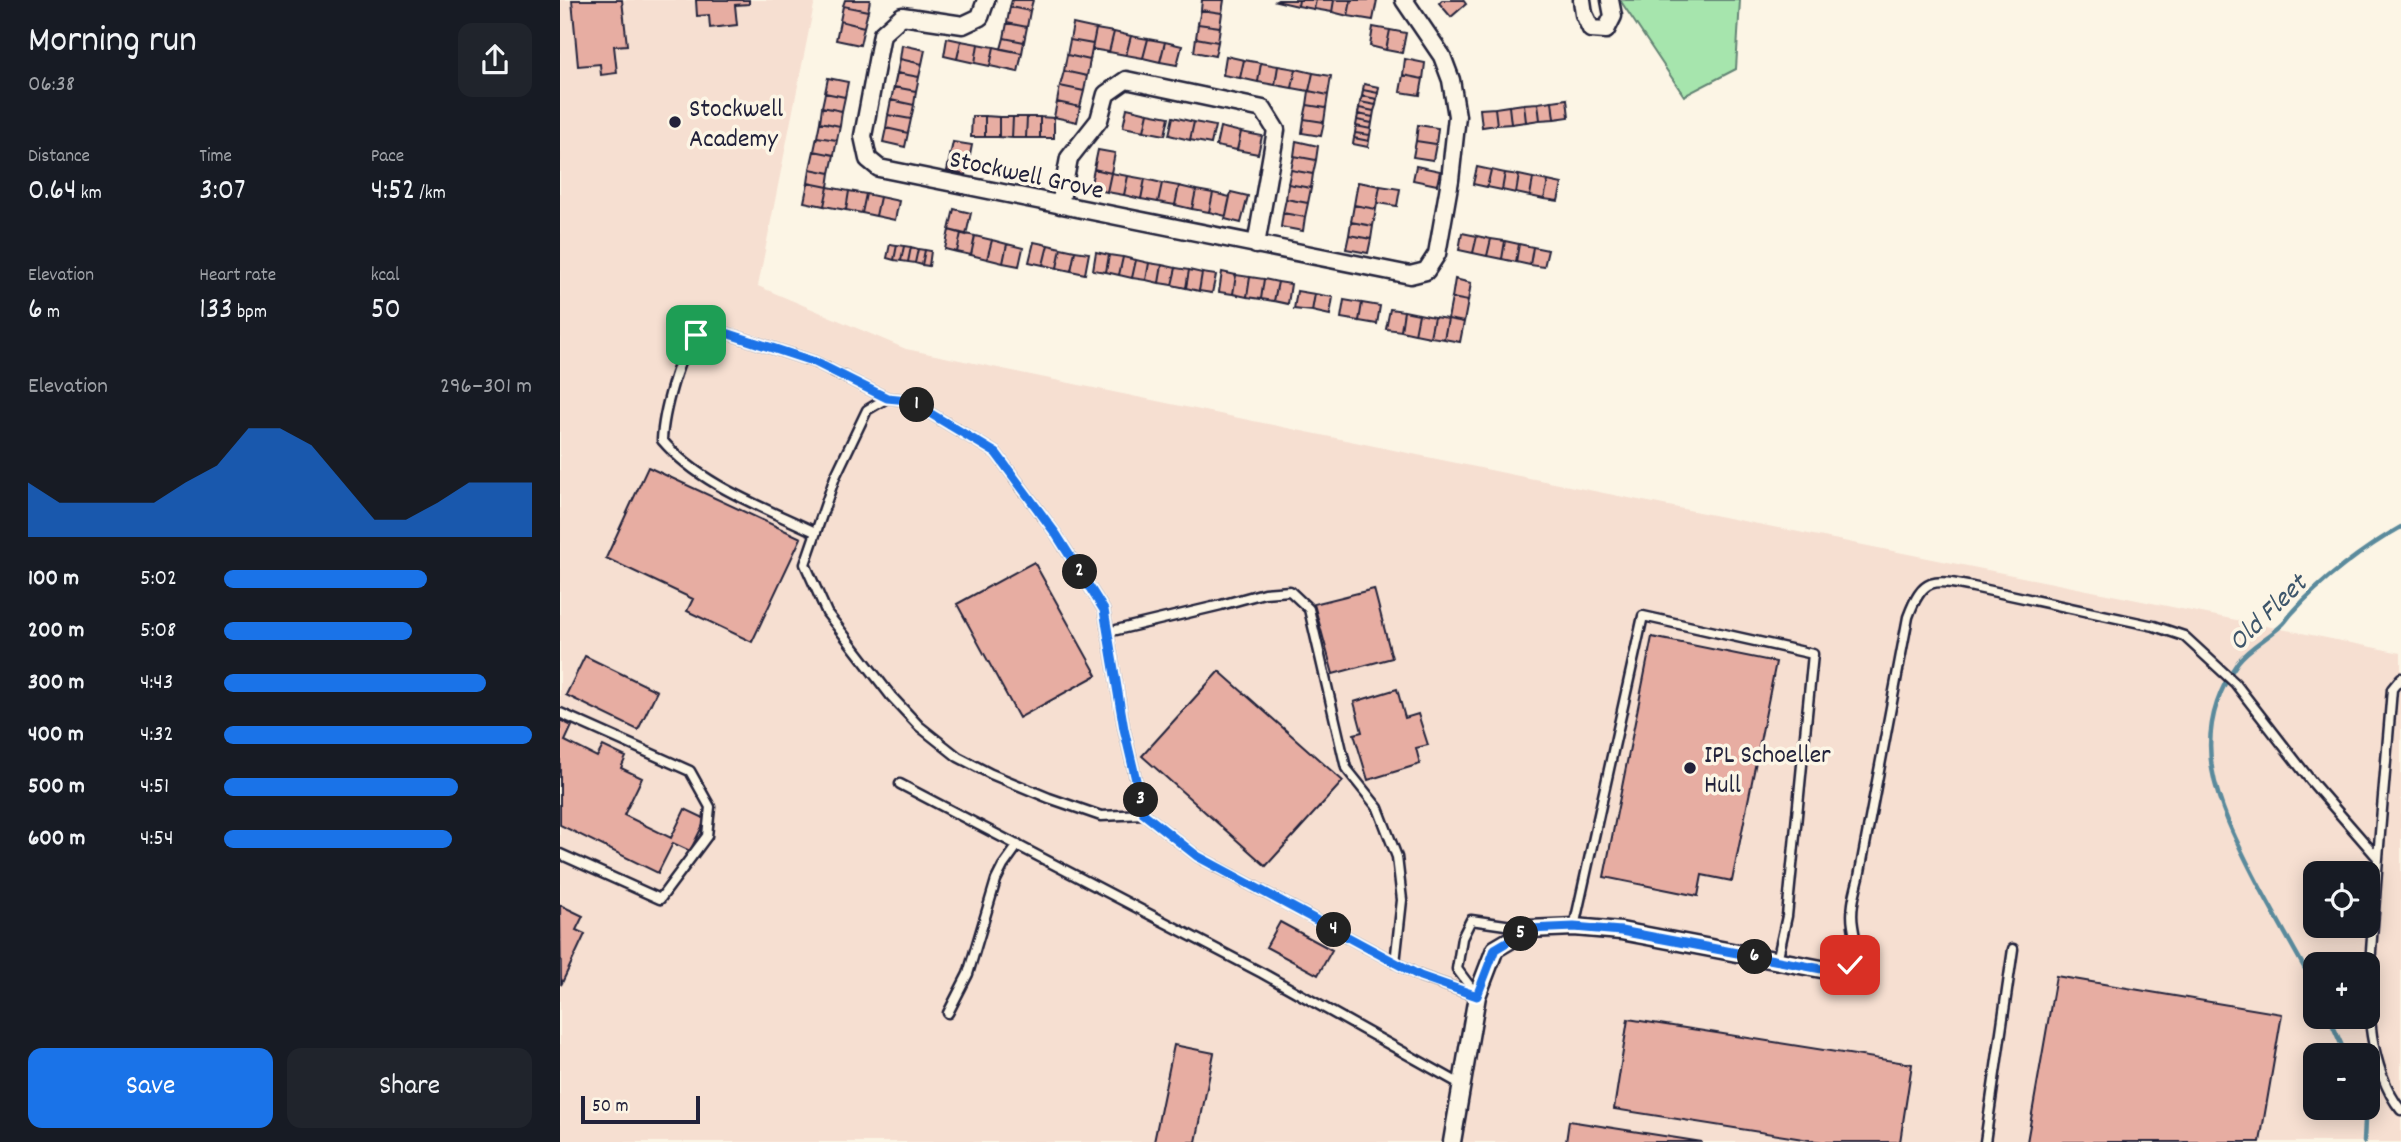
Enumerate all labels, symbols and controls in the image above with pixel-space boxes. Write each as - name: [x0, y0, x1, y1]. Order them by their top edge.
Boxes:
- text: Morning run: [28, 15, 197, 70]
- button: share: [458, 23, 532, 97]
- text: 06:38: [28, 69, 75, 102]
- place label: Stockwell Academy: [689, 92, 783, 159]
- marker: Stockwell Academy: [667, 114, 683, 130]
- street label: Stockwell Grove: [946, 142, 1107, 211]
- text: Distance: [28, 144, 90, 171]
- text: Time: [199, 144, 232, 171]
- text: Pace: [371, 144, 404, 171]
- text: 0.64: [28, 171, 76, 214]
- text: 3:07: [199, 171, 245, 214]
- text: 4:52: [371, 171, 415, 214]
- text: km: [76, 181, 102, 208]
- text: /km: [415, 181, 446, 208]
- text: Elevation: [28, 263, 94, 290]
- text: Heart rate: [199, 263, 276, 290]
- text: kcal: [371, 263, 400, 290]
- text: 6: [28, 290, 43, 333]
- text: 133: [199, 290, 233, 333]
- text: 50: [371, 290, 401, 333]
- text: m: [43, 300, 60, 327]
- text: bpm: [233, 300, 267, 327]
- pin: [666, 305, 726, 365]
- icon: arrive: [677, 316, 715, 354]
- text: Elevation: [28, 371, 108, 404]
- text: 296–301 m: [440, 371, 532, 404]
- pin: 1: [900, 388, 934, 422]
- text: 1: [914, 391, 919, 418]
- pin: 2: [1063, 554, 1098, 590]
- text: 2: [1075, 558, 1084, 585]
- text: 100 m: [28, 563, 79, 596]
- text: 5:02: [140, 563, 177, 596]
- water label: Old Fleet: [2221, 565, 2320, 662]
- text: 200 m: [28, 615, 84, 648]
- text: 5:08: [140, 615, 176, 648]
- text: 300 m: [28, 667, 84, 700]
- text: 4:43: [140, 667, 173, 700]
- text: 400 m: [28, 719, 84, 752]
- text: 4:32: [140, 719, 174, 752]
- place label: IPL Schoeller Hull: [1704, 738, 1831, 805]
- marker: IPL Schoeller Hull: [1682, 760, 1698, 776]
- text: 500 m: [28, 771, 85, 804]
- text: 4:51: [140, 771, 169, 804]
- pin: 3: [1124, 782, 1158, 818]
- text: 3: [1136, 786, 1145, 813]
- text: 600 m: [28, 823, 85, 856]
- text: 4:54: [140, 823, 174, 856]
- map controls: [2303, 861, 2380, 1120]
- button: locate: [2303, 861, 2380, 938]
- pin: 4: [1316, 912, 1352, 948]
- text: 4: [1330, 916, 1337, 943]
- pin: 5: [1504, 916, 1538, 951]
- text: 5: [1516, 920, 1525, 947]
- pin: [1820, 935, 1880, 995]
- pin: 6: [1738, 940, 1772, 974]
- text: 6: [1750, 943, 1759, 970]
- icon: check: [1831, 946, 1869, 984]
- button: +: [2303, 952, 2380, 1029]
- button: −: [2303, 1043, 2380, 1120]
- button: Save: [28, 1048, 273, 1128]
- button: Share: [287, 1048, 532, 1128]
- scale bar: [581, 1093, 700, 1125]
- text: 50 m: [592, 1094, 629, 1121]

